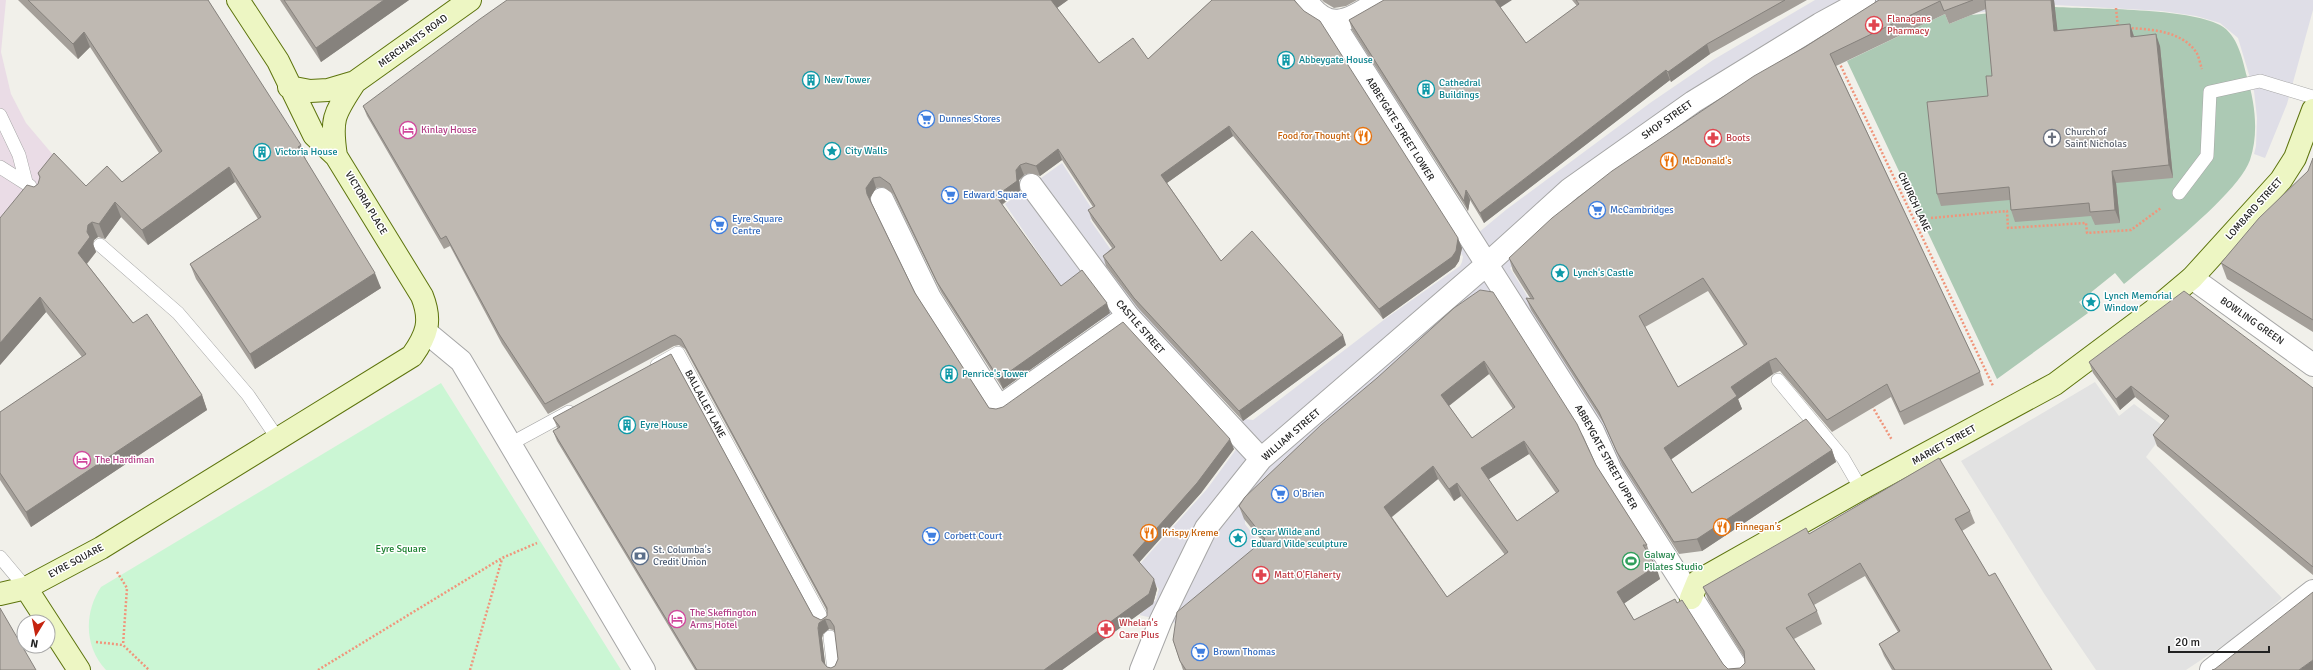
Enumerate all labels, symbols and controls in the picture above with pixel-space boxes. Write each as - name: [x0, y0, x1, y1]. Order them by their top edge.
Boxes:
- street label: MERCHANTS ROAD: [376, 12, 450, 70]
- place label: Flanagans Pharmacy: [1887, 13, 1932, 37]
- pharmacy icon: Flanagans Pharmacy: [1864, 15, 1884, 35]
- building icon: Abbeygate House: [1276, 50, 1296, 70]
- place label: Abbeygate House: [1299, 54, 1373, 66]
- building icon: New Tower: [801, 70, 821, 90]
- place label: New Tower: [824, 74, 870, 86]
- street label: ABBEYGATE STREET LOWER: [1363, 75, 1437, 183]
- place label: Cathedral Buildings: [1439, 77, 1481, 101]
- building icon: Cathedral Buildings: [1416, 79, 1436, 99]
- street label: SHOP STREET: [1639, 98, 1695, 142]
- supermarket icon: Dunnes Stores: [916, 109, 936, 129]
- place label: Dunnes Stores: [939, 113, 1001, 125]
- hotel icon: Kinlay House: [398, 120, 418, 140]
- place label: Kinlay House: [421, 124, 477, 136]
- restaurant icon: Food for Thought: [1353, 126, 1373, 146]
- place label: Church of Saint Nicholas: [2065, 126, 2127, 150]
- pharmacy icon: Boots: [1703, 128, 1723, 148]
- church icon: Church of Saint Nicholas: [2042, 128, 2062, 148]
- place label: Food for Thought: [1278, 130, 1350, 142]
- place label: Boots: [1726, 132, 1751, 144]
- place icon: City Walls: [822, 141, 842, 161]
- building icon: Victoria House: [252, 142, 272, 162]
- place label: City Walls: [845, 145, 888, 157]
- place label: Victoria House: [275, 146, 337, 158]
- restaurant icon: McDonald's: [1659, 151, 1679, 171]
- place label: McDonald's: [1682, 155, 1732, 167]
- street label: VICTORIA PLACE: [342, 169, 390, 237]
- street label: CHURCH LANE: [1895, 170, 1933, 234]
- street label: LOMBARD STREET: [2223, 176, 2285, 242]
- supermarket icon: Edward Square: [940, 185, 960, 205]
- place label: Edward Square: [963, 189, 1027, 201]
- supermarket icon: McCambridges: [1587, 200, 1607, 220]
- place label: McCambridges: [1610, 204, 1674, 216]
- place label: Eyre Square Centre: [732, 213, 783, 237]
- supermarket icon: Eyre Square Centre: [709, 215, 729, 235]
- place icon: Lynch's Castle: [1550, 263, 1570, 283]
- place label: Lynch's Castle: [1573, 267, 1633, 279]
- place label: Lynch Memorial Window: [2104, 290, 2172, 314]
- place icon: Lynch Memorial Window: [2081, 292, 2101, 312]
- street label: BOWLING GREEN: [2218, 295, 2286, 347]
- street label: CASTLE STREET: [1113, 297, 1167, 357]
- building icon: Penrice's Tower: [939, 364, 959, 384]
- street label: BALLALLEY LANE: [682, 368, 728, 440]
- place label: Penrice's Tower: [962, 368, 1028, 380]
- street label: ABBEYGATE STREET UPPER: [1572, 403, 1640, 511]
- street label: WILLIAM STREET: [1259, 406, 1323, 464]
- building icon: Eyre House: [617, 415, 637, 435]
- place label: Eyre House: [640, 419, 688, 431]
- street label: MARKET STREET: [1910, 422, 1978, 468]
- hotel icon: The Hardiman: [72, 450, 92, 470]
- place label: The Hardiman: [95, 454, 154, 466]
- supermarket icon: O'Brien: [1270, 484, 1290, 504]
- place label: O'Brien: [1293, 488, 1325, 500]
- restaurant icon: Finnegan’s: [1712, 517, 1732, 537]
- place label: Finnegan’s: [1735, 521, 1781, 533]
- restaurant icon: Krispy Kreme: [1139, 523, 1159, 543]
- supermarket icon: Corbett Court: [921, 526, 941, 546]
- place label: Oscar Wilde and Eduard Vilde sculpture: [1251, 526, 1348, 550]
- place label: Krispy Kreme: [1162, 527, 1219, 539]
- place icon: Oscar Wilde and Eduard Vilde sculpture: [1228, 528, 1248, 548]
- place label: Corbett Court: [944, 530, 1003, 542]
- street label: EYRE SQUARE: [46, 541, 106, 581]
- park label: Eyre Square: [376, 543, 426, 555]
- place label: St. Columba's Credit Union: [653, 544, 712, 568]
- bank icon: St. Columba's Credit Union: [630, 546, 650, 566]
- place label: Galway Pilates Studio: [1644, 549, 1703, 573]
- sports icon: Galway Pilates Studio: [1621, 551, 1641, 571]
- pharmacy icon: Matt O'Flaherty: [1251, 565, 1271, 585]
- place label: Matt O'Flaherty: [1274, 569, 1341, 581]
- place label: The Skeffington Arms Hotel: [690, 607, 757, 631]
- hotel icon: The Skeffington Arms Hotel: [667, 609, 687, 629]
- north arrow: [16, 614, 56, 654]
- place label: Whelan's Care Plus: [1119, 617, 1160, 641]
- pharmacy icon: Whelan's Care Plus: [1096, 619, 1116, 639]
- scale bar: [2169, 628, 2269, 654]
- text: 20 m: [2175, 635, 2200, 650]
- text: N: [29, 636, 39, 650]
- supermarket icon: Brown Thomas: [1190, 642, 1210, 662]
- place label: Brown Thomas: [1213, 646, 1276, 658]

